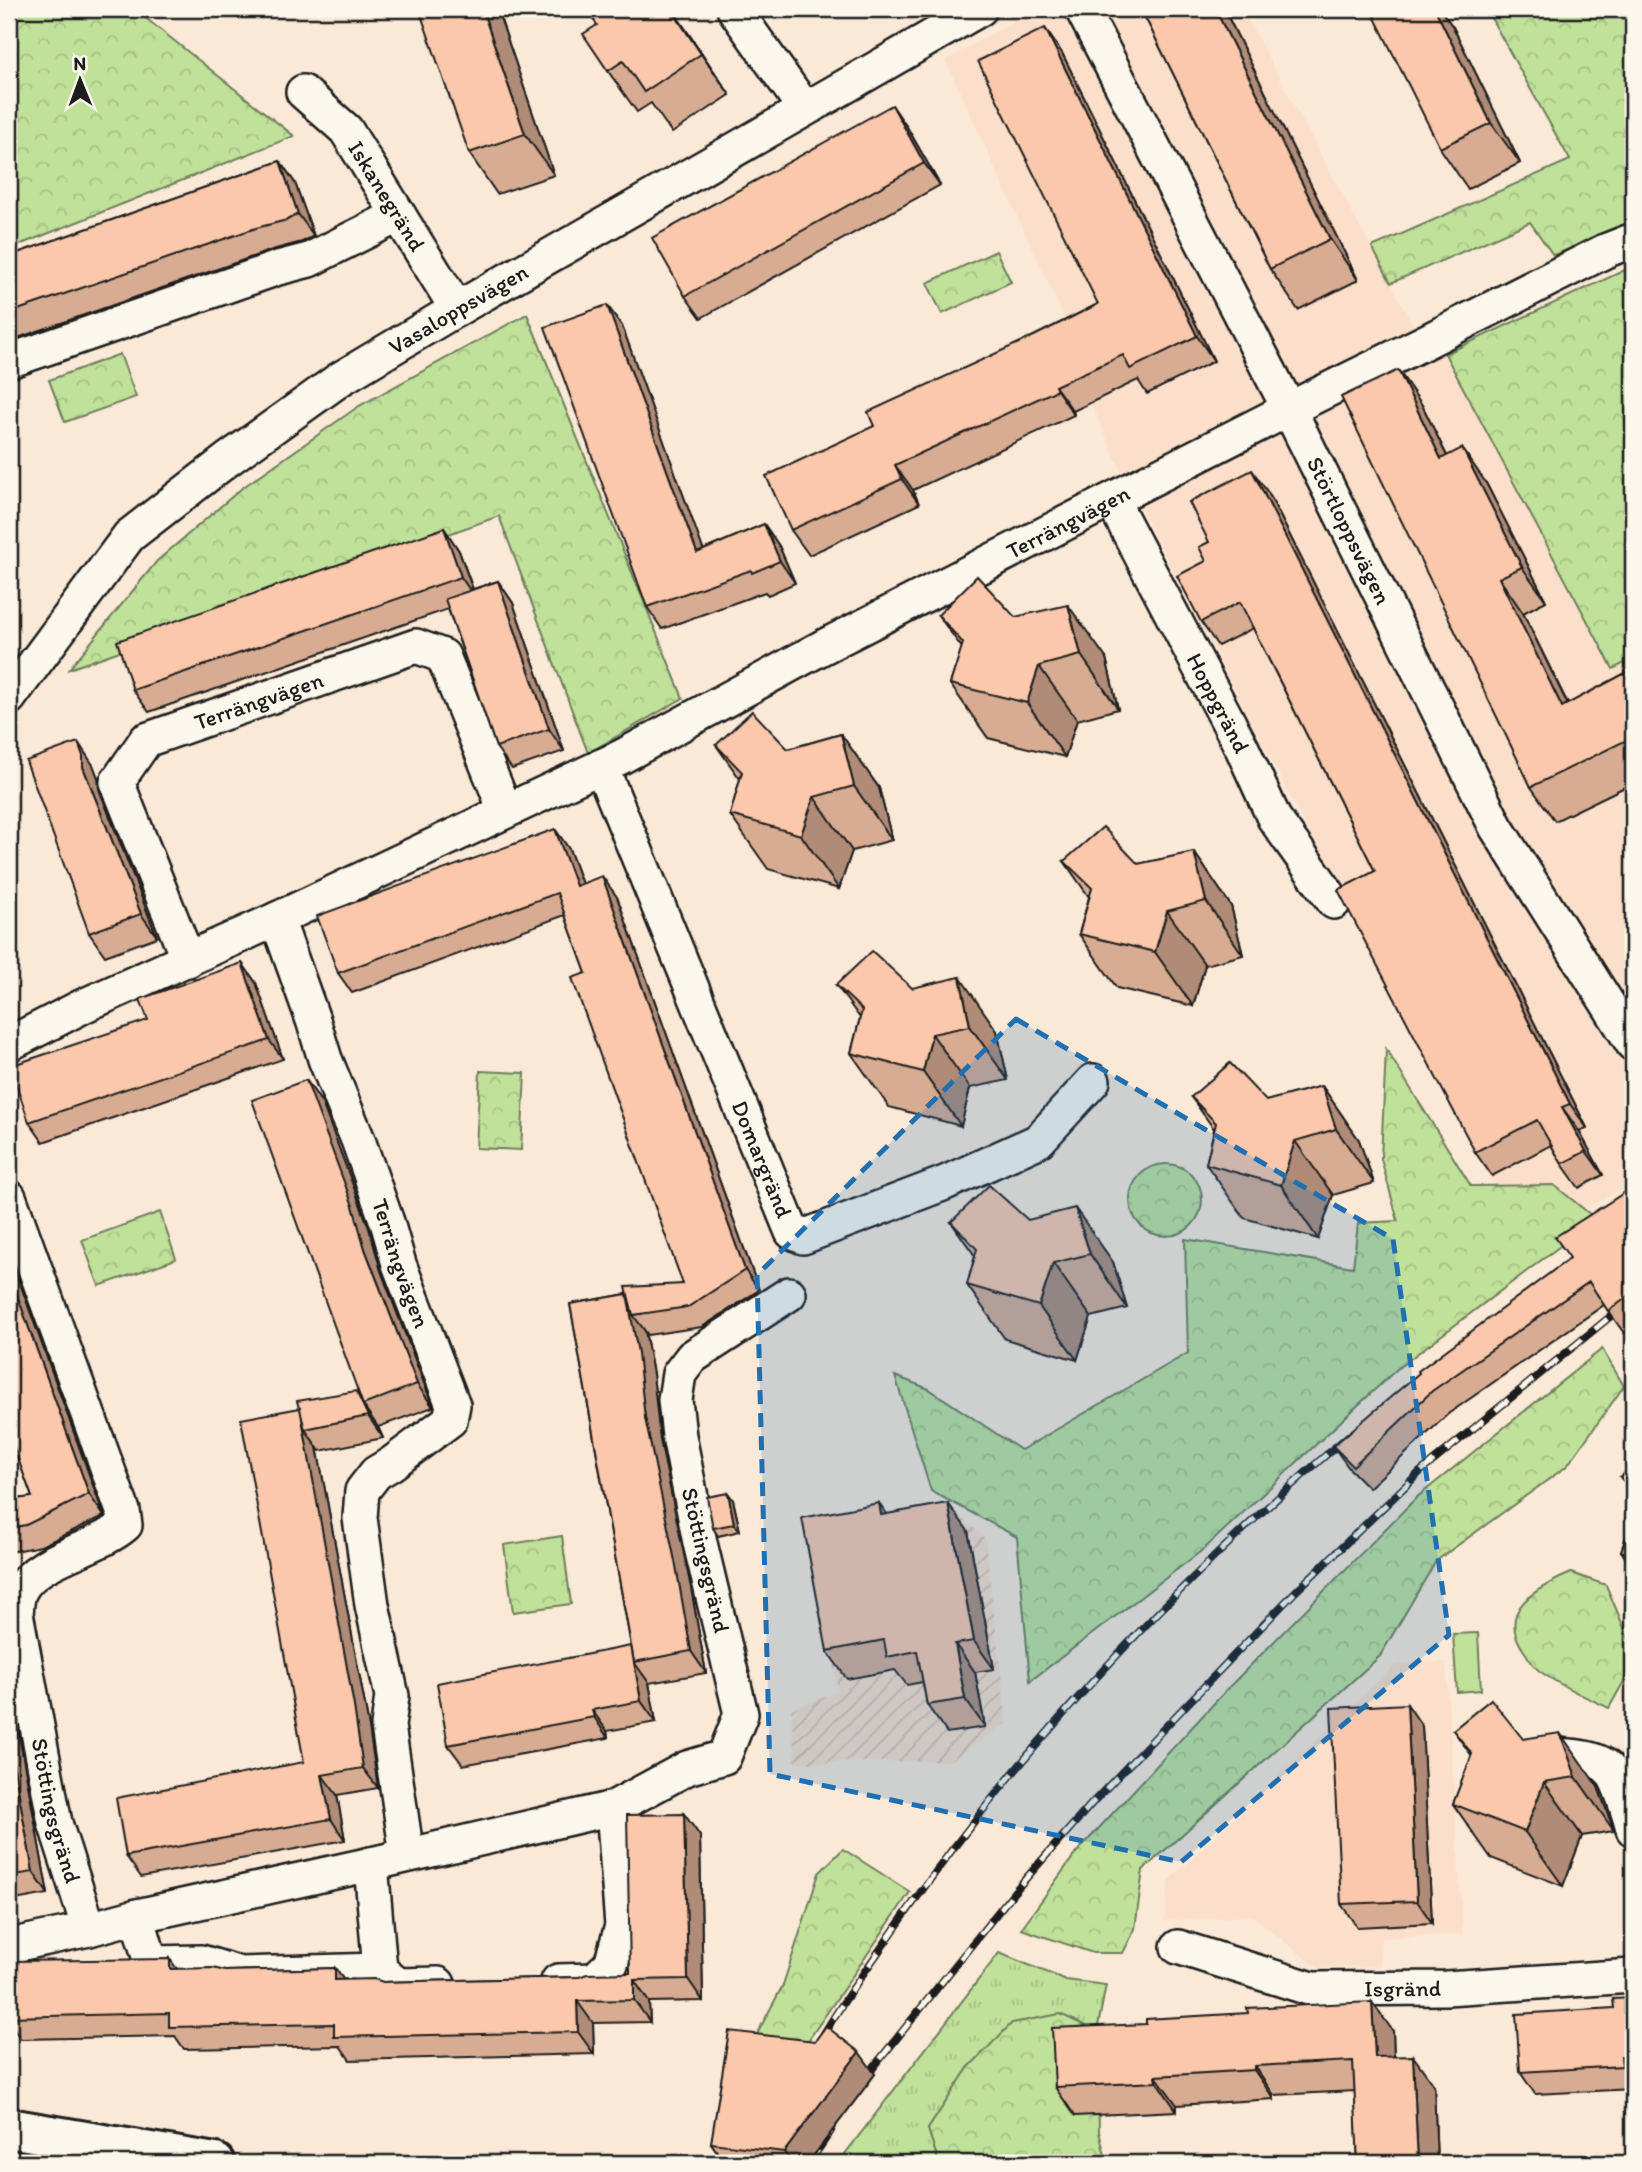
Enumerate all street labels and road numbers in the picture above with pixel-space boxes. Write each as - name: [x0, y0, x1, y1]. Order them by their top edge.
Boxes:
- street label: Iskanegränd: [342, 136, 432, 257]
- street label: Vasaloppsvägen: [383, 257, 533, 361]
- street label: Störtloppsvägen: [1301, 452, 1397, 609]
- street label: Terrängvägen: [1002, 479, 1134, 565]
- street label: Hoppgränd: [1181, 648, 1256, 758]
- street label: Terrängvägen: [190, 665, 327, 736]
- street label: Domargränd: [726, 1097, 799, 1222]
- street label: Terrängvägen: [366, 1195, 436, 1332]
- street label: Stöttingsgränd: [676, 1485, 736, 1635]
- street label: Stöttingsgränd: [26, 1736, 87, 1886]
- street label: Isgränd: [1364, 1974, 1441, 2003]

